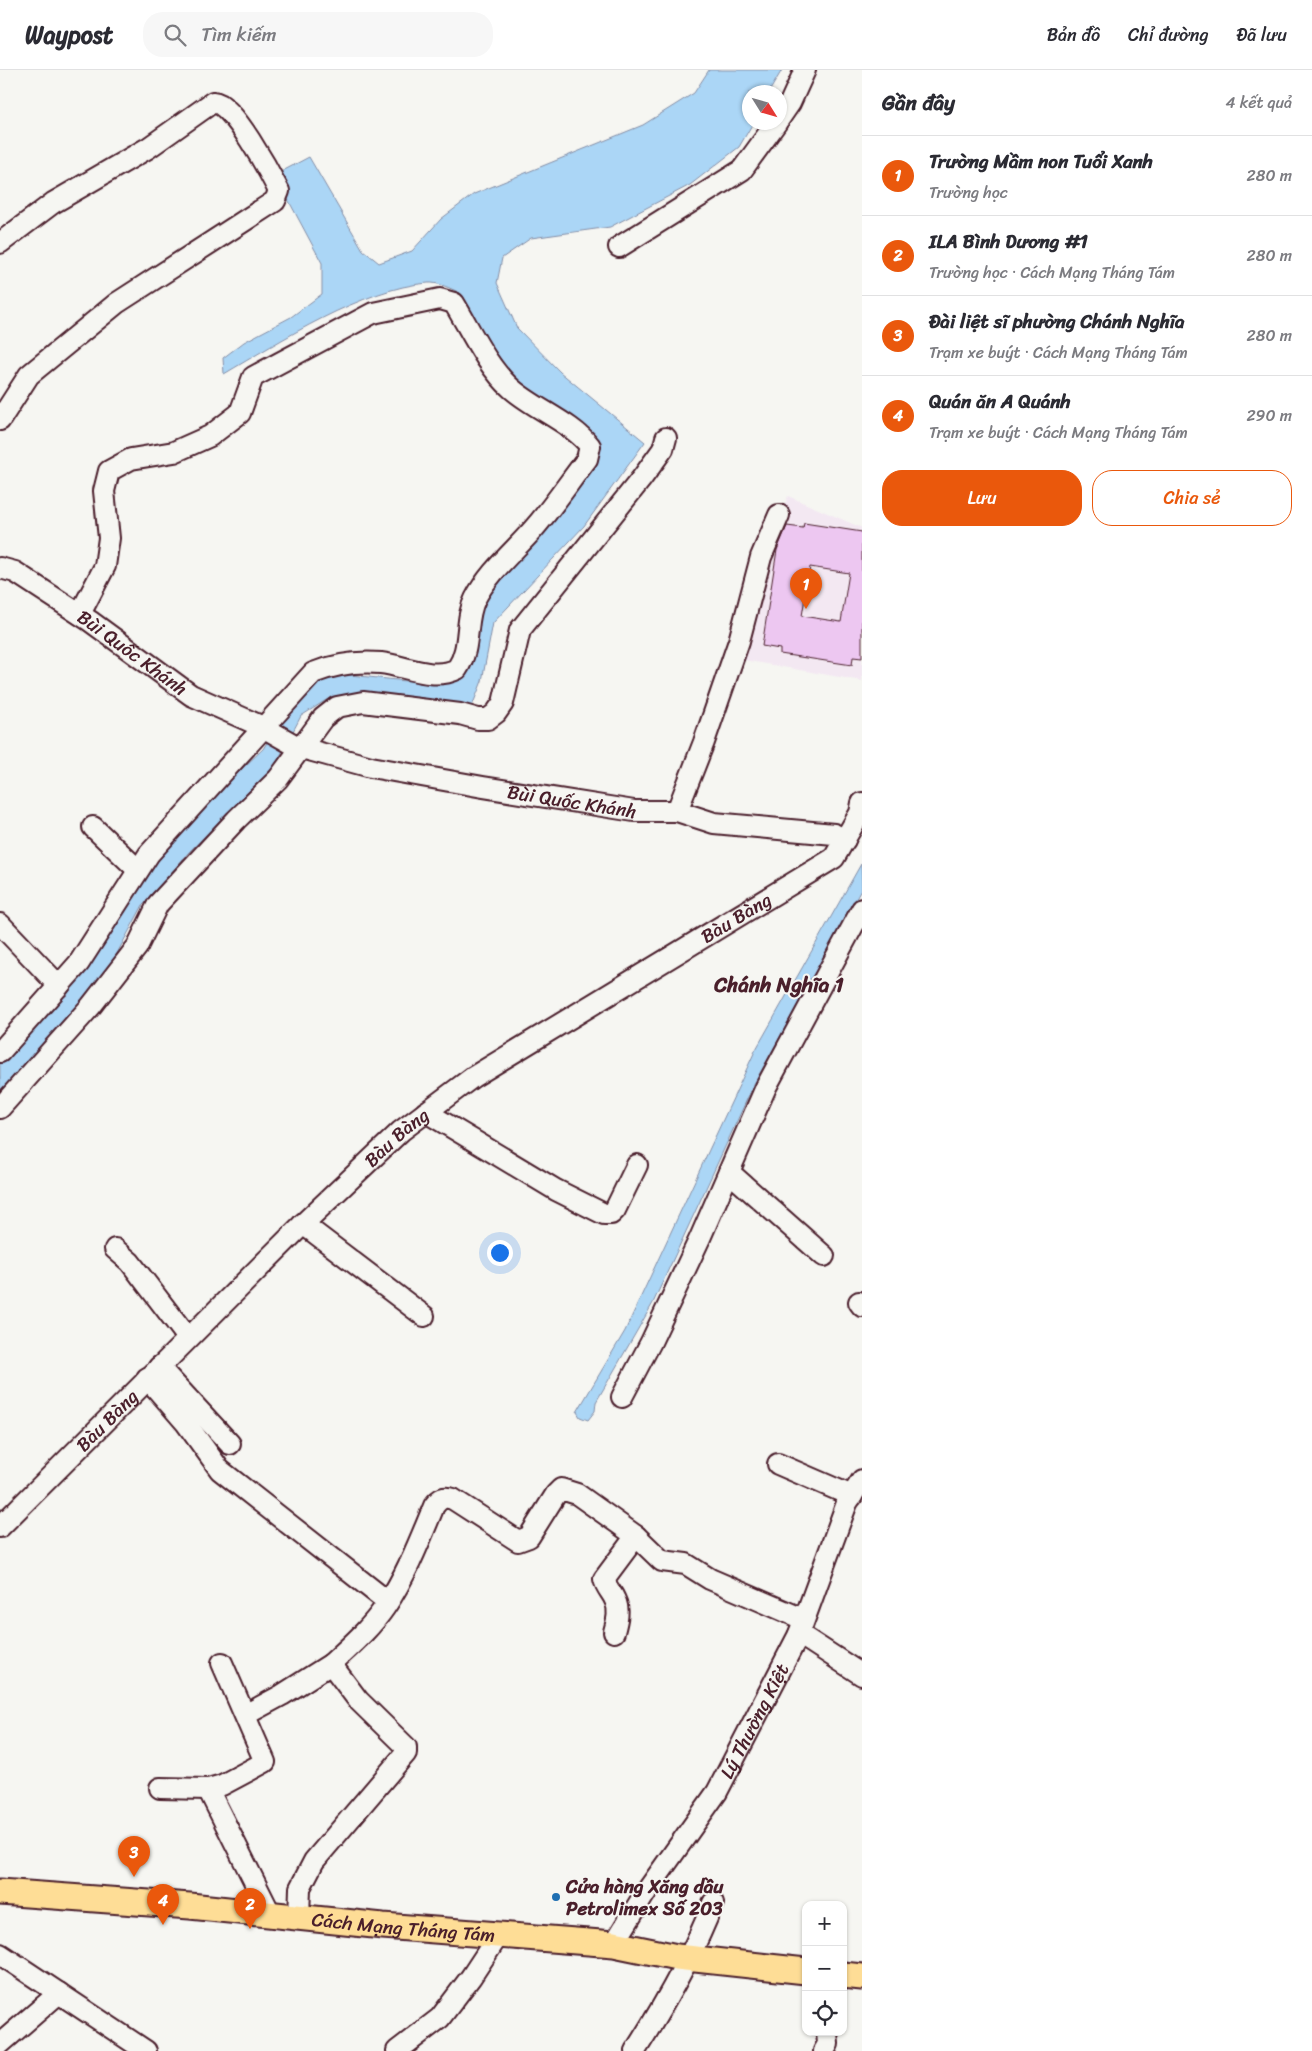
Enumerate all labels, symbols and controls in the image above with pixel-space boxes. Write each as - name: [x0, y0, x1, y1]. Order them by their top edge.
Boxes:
- search box: [143, 12, 493, 57]
- text: Waypost: [25, 14, 113, 56]
- text: Tìm kiếm: [201, 18, 276, 51]
- text: Bản đồ: [1047, 19, 1100, 51]
- text: Chỉ đường: [1128, 19, 1209, 51]
- text: Đã lưu: [1237, 19, 1287, 51]
- icon: search: [161, 21, 189, 49]
- text: Gần đây: [882, 84, 955, 122]
- north arrow: [742, 85, 787, 130]
- text: 4 kết quả: [1226, 88, 1292, 117]
- text: Trường Mầm non Tuổi Xanh: [929, 145, 1153, 178]
- text: 1: [895, 161, 901, 190]
- text: 280 m: [1247, 161, 1292, 190]
- text: Trường học: [929, 178, 1008, 207]
- text: ILA Bình Dương #1: [929, 225, 1088, 258]
- text: 2: [893, 241, 903, 270]
- text: 280 m: [1247, 241, 1292, 270]
- text: Trường học · Cách Mạng Tháng Tám: [929, 258, 1175, 287]
- text: Đài liệt sĩ phường Chánh Nghĩa: [929, 305, 1185, 338]
- text: 3: [894, 321, 902, 350]
- text: 280 m: [1247, 321, 1292, 350]
- text: Trạm xe buýt · Cách Mạng Tháng Tám: [929, 338, 1188, 367]
- text: Quán ăn A Quánh: [929, 385, 1071, 418]
- text: 4: [893, 401, 903, 430]
- text: 290 m: [1246, 401, 1292, 430]
- text: Trạm xe buýt · Cách Mạng Tháng Tám: [929, 418, 1188, 447]
- button: Lưu: [882, 470, 1082, 526]
- button: Chia sẻ: [1092, 470, 1292, 526]
- pin: 1: [790, 568, 822, 609]
- street label: Bùi Quốc Khánh: [71, 600, 195, 704]
- street label: Bùi Quốc Khánh: [505, 775, 639, 828]
- street label: Bàu Bàng: [694, 883, 778, 952]
- district label: Chánh Nghĩa 1: [713, 966, 844, 1004]
- street label: Bàu Bàng: [356, 1099, 436, 1175]
- your location: [487, 1240, 513, 1266]
- street label: Bàu Bàng: [67, 1381, 146, 1460]
- street label: Lý Thường Kiệt: [710, 1657, 798, 1784]
- pin: 3: [118, 1836, 150, 1877]
- place label: Cửa hàng Xăng dầu Petrolimex Số 203: [565, 1870, 724, 1925]
- pin: 4: [147, 1884, 179, 1925]
- pin: 2: [234, 1888, 266, 1929]
- marker: Cửa hàng Xăng dầu Petrolimex Số 203: [550, 1891, 562, 1903]
- map controls: [802, 1901, 847, 2036]
- button: +: [802, 1901, 847, 1946]
- street label: Cách Mạng Tháng Tám: [310, 1902, 496, 1951]
- button: −: [802, 1946, 847, 1991]
- button: locate: [802, 1991, 847, 2036]

